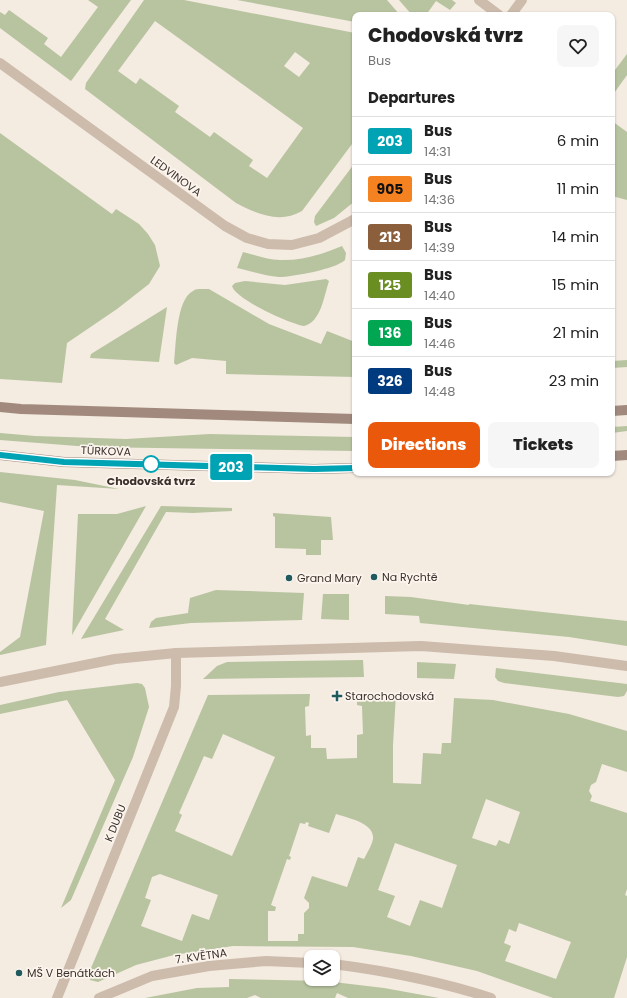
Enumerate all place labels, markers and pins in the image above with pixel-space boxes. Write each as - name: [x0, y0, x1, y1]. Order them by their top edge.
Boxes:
- marker: Chodovská tvrz: [142, 455, 160, 473]
- place label: Chodovská tvrz: [107, 473, 196, 489]
- place label: Na Rychtě: [382, 569, 438, 585]
- place label: Grand Mary: [297, 570, 363, 586]
- marker: Na Rychtě: [369, 572, 379, 582]
- marker: Grand Mary: [284, 573, 294, 583]
- place label: Starochodovská: [345, 688, 434, 704]
- marker: Starochodovská: [332, 691, 342, 701]
- place label: MŠ V Benátkách: [27, 965, 115, 981]
- marker: MŠ V Benátkách: [14, 968, 24, 978]

